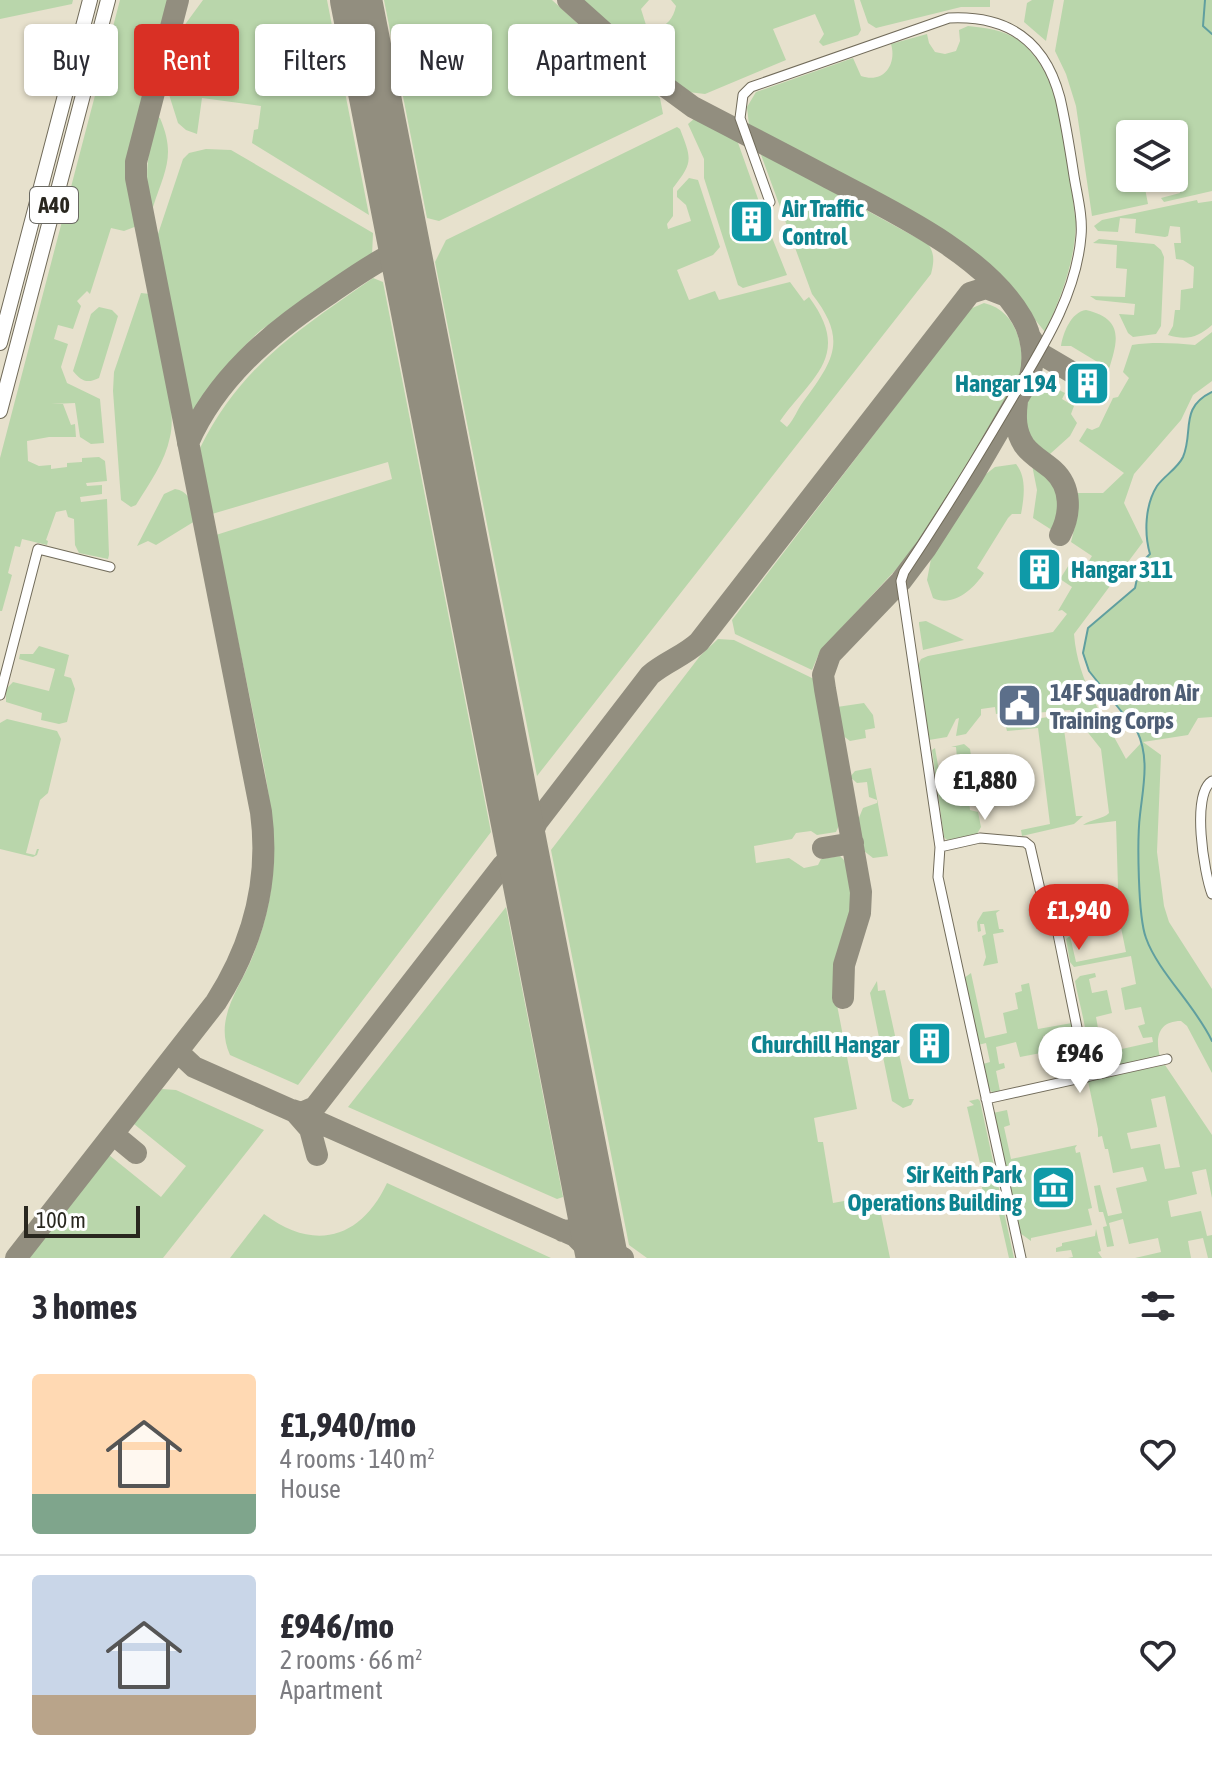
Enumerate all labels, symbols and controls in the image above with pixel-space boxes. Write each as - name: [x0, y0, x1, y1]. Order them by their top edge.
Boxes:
- chip: Buy: [24, 24, 118, 96]
- chip: Rent: [134, 24, 239, 96]
- chip: Filters: [255, 24, 375, 96]
- chip: New: [391, 24, 492, 96]
- chip: Apartment: [508, 24, 675, 96]
- map controls: [1116, 120, 1188, 192]
- button: layers: [1116, 120, 1188, 192]
- road number: A40: [30, 187, 78, 223]
- place label: Air Traffic Control: [781, 195, 864, 250]
- building icon: Air Traffic Control: [727, 198, 775, 246]
- building icon: Hangar 194: [1064, 359, 1112, 407]
- place label: Hangar 194: [955, 370, 1057, 397]
- building icon: Hangar 311: [1016, 545, 1064, 593]
- place label: Hangar 311: [1071, 556, 1173, 583]
- place label: 14F Squadron Air Training Corps: [1050, 679, 1200, 734]
- public building icon: 14F Squadron Air Training Corps: [995, 682, 1043, 730]
- pin: £1,880: [920, 754, 1050, 822]
- text: £1,880: [953, 765, 1017, 795]
- pin: £1,940: [1014, 884, 1144, 952]
- text: £1,940: [1047, 895, 1111, 925]
- building icon: Churchill Hangar: [906, 1020, 954, 1068]
- pin: £946: [1033, 1027, 1127, 1095]
- place label: Churchill Hangar: [751, 1031, 900, 1058]
- text: £946: [1056, 1038, 1104, 1068]
- place label: Sir Keith Park Operations Building: [847, 1161, 1023, 1216]
- museum icon: Sir Keith Park Operations Building: [1029, 1164, 1077, 1212]
- scale bar: [24, 1202, 140, 1238]
- text: 100 m: [36, 1207, 86, 1233]
- icon: filters: [1136, 1284, 1180, 1328]
- text: 3 homes: [32, 1287, 137, 1326]
- text: £1,940/mo: [280, 1405, 416, 1444]
- icon: home: [96, 1406, 192, 1502]
- icon: heart: [1136, 1432, 1180, 1476]
- text: 4 rooms · 140 m²: [280, 1444, 435, 1474]
- text: House: [280, 1474, 341, 1504]
- text: £946/mo: [280, 1606, 394, 1645]
- icon: home: [96, 1607, 192, 1703]
- icon: heart: [1136, 1633, 1180, 1677]
- text: 2 rooms · 66 m²: [280, 1645, 422, 1675]
- text: Apartment: [280, 1675, 383, 1705]

